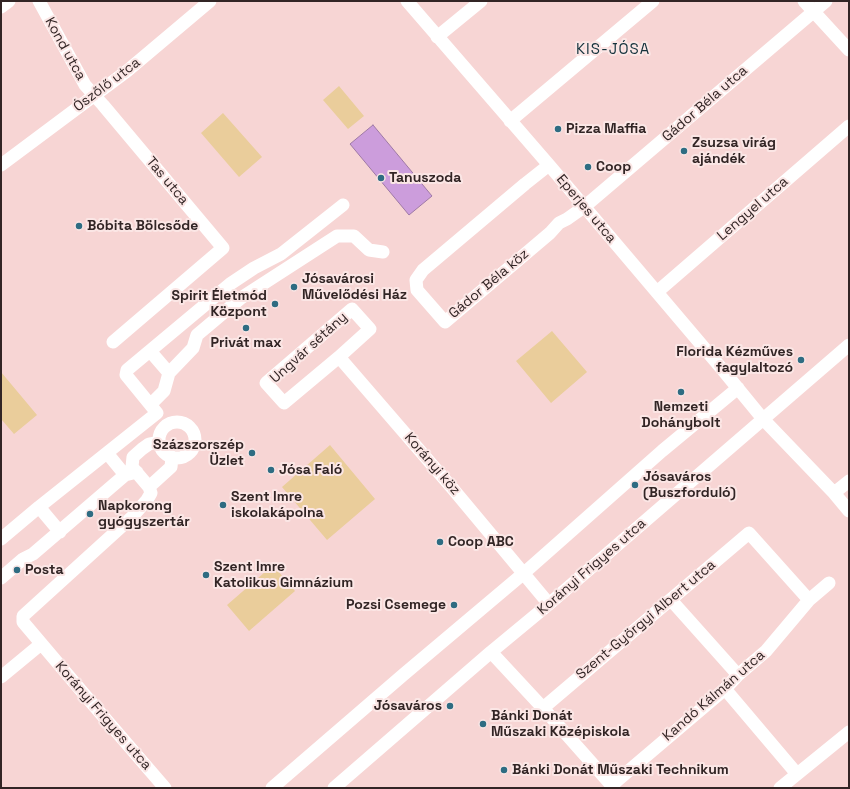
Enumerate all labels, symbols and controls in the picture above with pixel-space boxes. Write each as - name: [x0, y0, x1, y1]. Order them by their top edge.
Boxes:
- street label: Kond utca: [41, 15, 89, 83]
- district label: KIS-JÓSA: [576, 41, 650, 59]
- street label: Ószőlő utca: [70, 54, 144, 116]
- street label: Gádor Béla utca: [659, 62, 751, 146]
- place label: Pizza Maffia: [566, 121, 646, 137]
- marker: Pizza Maffia: [553, 124, 563, 134]
- place label: Zsuzsa virág ajándék: [692, 135, 776, 168]
- marker: Zsuzsa virág ajándék: [679, 146, 689, 156]
- street label: Tas utca: [142, 154, 192, 208]
- place label: Coop: [596, 159, 631, 175]
- marker: Coop: [583, 162, 593, 172]
- place label: Tanuszoda: [389, 170, 461, 186]
- street label: Eperjes utca: [552, 171, 620, 247]
- marker: Tanuszoda: [376, 173, 386, 183]
- street label: Lengyel utca: [714, 174, 792, 244]
- place label: Bóbita Bölcsőde: [87, 218, 198, 234]
- marker: Bóbita Bölcsőde: [74, 221, 84, 231]
- street label: Gádor Béla köz: [446, 246, 532, 322]
- place label: Jósavárosi Művelődési Ház: [302, 271, 407, 304]
- marker: Jósavárosi Művelődési Ház: [289, 282, 299, 292]
- place label: Spirit Életmód Központ: [171, 288, 267, 320]
- marker: Spirit Életmód Központ: [270, 299, 280, 309]
- street label: Ungvár sétány: [267, 309, 351, 387]
- marker: Privát max: [241, 323, 251, 333]
- place label: Privát max: [210, 335, 282, 351]
- place label: Florida Kézműves fagylaltozó: [676, 344, 793, 376]
- marker: Florida Kézműves fagylaltozó: [796, 355, 806, 365]
- marker: Nemzeti Dohánybolt: [676, 387, 686, 397]
- place label: Nemzeti Dohánybolt: [641, 399, 721, 432]
- street label: Korányi köz: [400, 429, 464, 499]
- place label: Százszorszép Üzlet: [153, 437, 244, 470]
- marker: Százszorszép Üzlet: [247, 448, 257, 458]
- place label: Jósa Faló: [279, 462, 342, 478]
- marker: Jósa Faló: [266, 465, 276, 475]
- place label: Jósaváros (Buszforduló): [643, 469, 736, 502]
- marker: Jósaváros (Buszforduló): [630, 480, 640, 490]
- place label: Szent Imre iskolakápolna: [231, 489, 324, 522]
- place label: Napkorong gyógyszertár: [98, 498, 190, 530]
- marker: Szent Imre iskolakápolna: [218, 500, 228, 510]
- marker: Napkorong gyógyszertár: [85, 509, 95, 519]
- street label: Korányi Frigyes utca: [534, 515, 650, 619]
- place label: Coop ABC: [448, 534, 514, 550]
- marker: Coop ABC: [435, 537, 445, 547]
- street label: Szent-Györgyi Albert utca: [573, 557, 719, 683]
- place label: Szent Imre Katolikus Gimnázium: [214, 559, 353, 592]
- place label: Posta: [25, 562, 64, 578]
- marker: Posta: [12, 565, 22, 575]
- marker: Szent Imre Katolikus Gimnázium: [201, 570, 211, 580]
- place label: Pozsi Csemege: [346, 597, 446, 613]
- marker: Pozsi Csemege: [449, 600, 459, 610]
- street label: Kandó Kálmán utca: [659, 647, 769, 745]
- street label: Korányi Frigyes utca: [51, 658, 155, 774]
- place label: Jósaváros: [374, 698, 442, 714]
- marker: Jósaváros: [445, 701, 455, 711]
- place label: Bánki Donát Műszaki Középiskola: [491, 708, 630, 740]
- marker: Bánki Donát Műszaki Középiskola: [478, 719, 488, 729]
- place label: Bánki Donát Műszaki Technikum: [512, 762, 729, 778]
- marker: Bánki Donát Műszaki Technikum: [499, 765, 509, 775]

